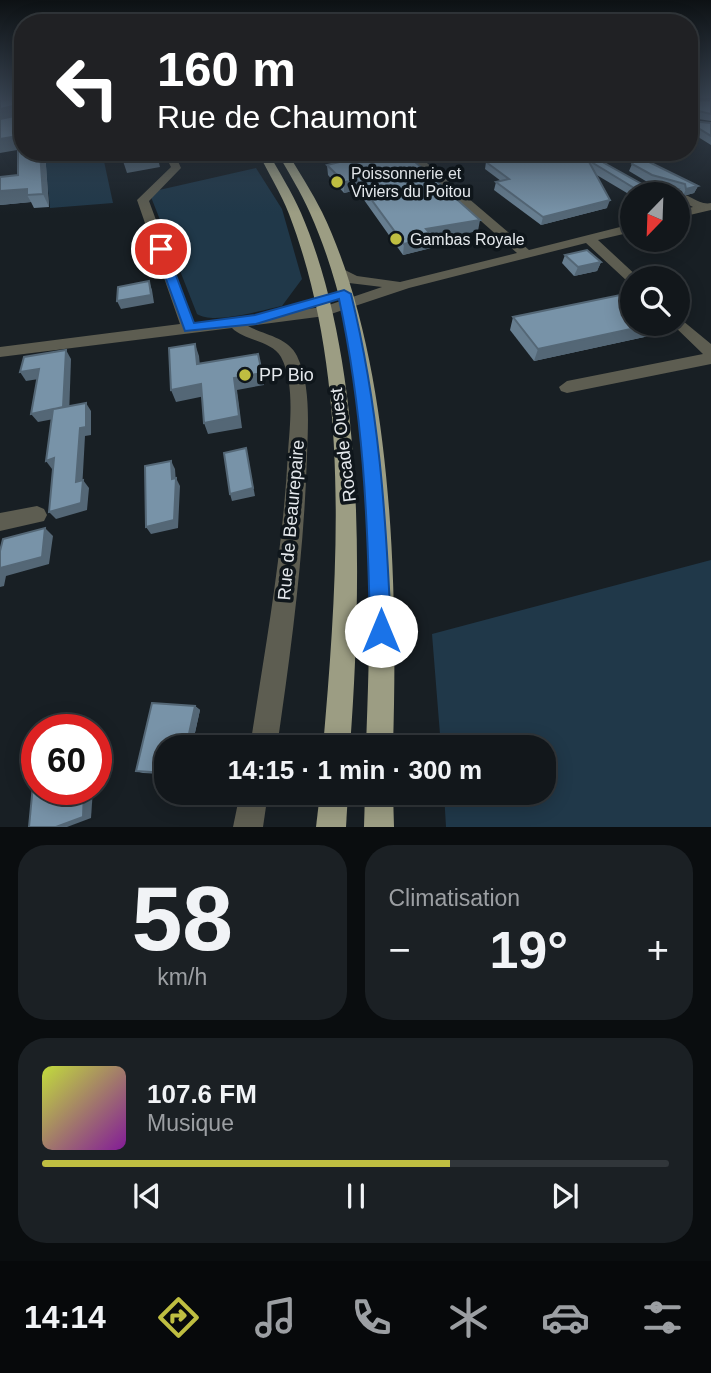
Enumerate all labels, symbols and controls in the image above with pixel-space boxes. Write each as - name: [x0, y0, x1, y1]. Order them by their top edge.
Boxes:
- icon: left: [42, 42, 133, 133]
- text: 160 m: [157, 42, 296, 96]
- text: Rue de Chaumont: [157, 99, 417, 135]
- place label: Poissonnerie et Viviers du Poitou: [351, 165, 471, 200]
- marker: Poissonnerie et Viviers du Poitou: [329, 174, 345, 190]
- north arrow: [620, 182, 690, 252]
- map controls: [620, 182, 690, 336]
- pin: [131, 219, 191, 279]
- icon: arrive: [142, 230, 180, 268]
- marker: Gambas Royale: [388, 231, 404, 247]
- place label: Gambas Royale: [410, 231, 525, 248]
- button: search: [620, 266, 690, 336]
- place label: PP Bio: [259, 365, 314, 385]
- marker: PP Bio: [237, 367, 253, 383]
- street label: Rocade Ouest: [326, 387, 360, 503]
- street label: Rue de Beaurepaire: [274, 439, 308, 601]
- position arrow: [344, 594, 418, 668]
- speed limit sign: 60: [21, 714, 112, 805]
- text: 14:15 · 1 min · 300 m: [228, 755, 482, 785]
- text: 58: [132, 868, 233, 969]
- text: Climatisation: [389, 885, 520, 911]
- text: 19°: [489, 921, 568, 979]
- text: −: [389, 929, 411, 971]
- text: +: [647, 929, 669, 971]
- text: km/h: [157, 964, 207, 990]
- text: 107.6 FM: [147, 1079, 257, 1109]
- text: Musique: [147, 1110, 234, 1136]
- icon: previous: [128, 1177, 166, 1215]
- icon: pause: [337, 1177, 375, 1215]
- icon: next: [546, 1177, 584, 1215]
- icon: directions: [154, 1293, 203, 1342]
- icon: music: [251, 1293, 300, 1342]
- icon: phone: [347, 1293, 396, 1342]
- icon: climate: [444, 1293, 493, 1342]
- icon: car: [541, 1293, 590, 1342]
- icon: filters: [638, 1293, 687, 1342]
- text: 14:14: [24, 1299, 106, 1335]

